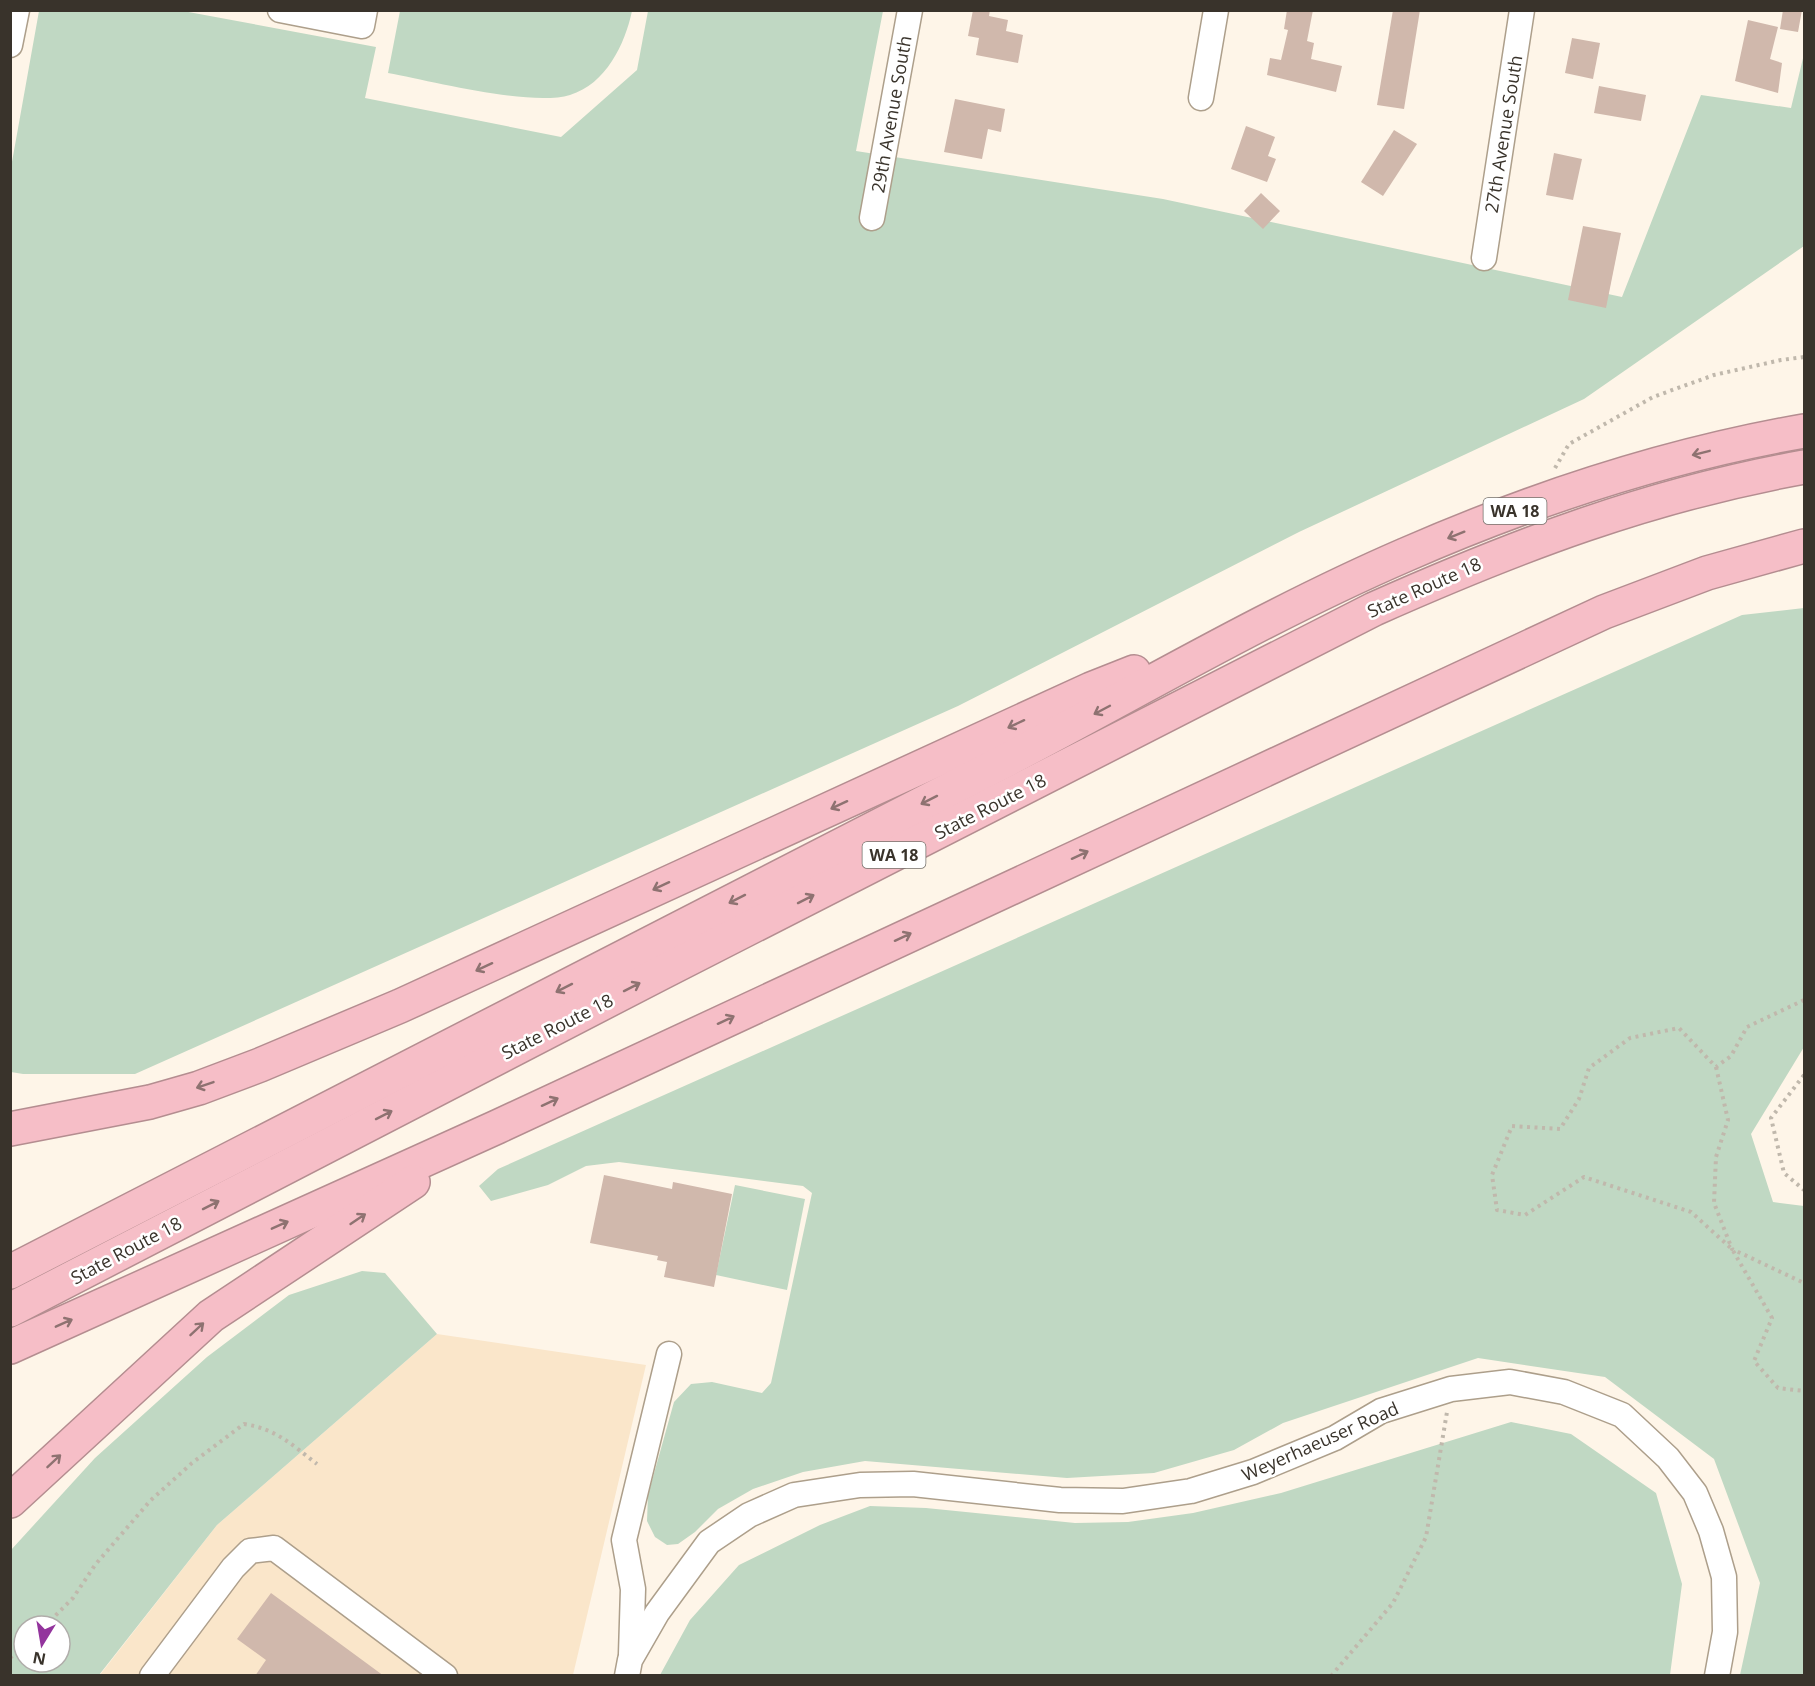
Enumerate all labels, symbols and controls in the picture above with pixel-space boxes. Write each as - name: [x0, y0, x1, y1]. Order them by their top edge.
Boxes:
- street label: 29th Avenue South: [865, 34, 917, 194]
- street label: 27th Avenue South: [1479, 53, 1527, 215]
- one-way arrow: [1692, 447, 1711, 459]
- road number: WA 18: [1484, 498, 1546, 524]
- one-way arrow: [1448, 530, 1466, 541]
- street label: State Route 18: [1363, 551, 1485, 623]
- one-way arrow: [1094, 704, 1111, 716]
- one-way arrow: [1007, 718, 1025, 730]
- street label: State Route 18: [930, 768, 1050, 844]
- one-way arrow: [921, 794, 938, 806]
- one-way arrow: [830, 800, 848, 811]
- road number: WA 18: [862, 842, 926, 868]
- one-way arrow: [1071, 849, 1089, 860]
- one-way arrow: [653, 881, 671, 893]
- one-way arrow: [729, 893, 746, 905]
- one-way arrow: [797, 893, 815, 904]
- one-way arrow: [894, 931, 912, 943]
- one-way arrow: [475, 963, 493, 974]
- one-way arrow: [623, 981, 641, 993]
- one-way arrow: [555, 983, 573, 994]
- street label: State Route 18: [497, 988, 617, 1064]
- one-way arrow: [717, 1013, 735, 1025]
- one-way arrow: [196, 1081, 215, 1092]
- one-way arrow: [540, 1096, 558, 1107]
- one-way arrow: [375, 1109, 393, 1121]
- one-way arrow: [202, 1199, 219, 1211]
- street label: State Route 18: [66, 1211, 186, 1289]
- one-way arrow: [349, 1213, 365, 1225]
- one-way arrow: [270, 1219, 288, 1230]
- one-way arrow: [54, 1316, 72, 1328]
- one-way arrow: [189, 1322, 204, 1336]
- street label: Weyerhaeuser Road: [1238, 1396, 1402, 1486]
- one-way arrow: [46, 1454, 61, 1469]
- north arrow: [12, 1614, 72, 1674]
- text: N: [31, 1647, 48, 1671]

